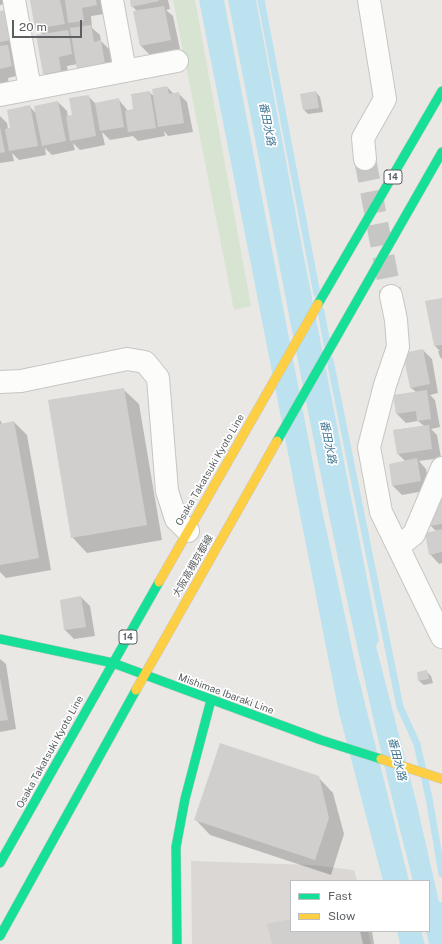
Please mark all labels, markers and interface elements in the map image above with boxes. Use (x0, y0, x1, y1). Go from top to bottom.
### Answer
scale bar (14, 12, 84, 38)
text: 20 m (19, 20, 47, 34)
water label: 番田水路 (256, 101, 278, 147)
road number: 14 (384, 170, 402, 184)
street label: Osaka Takatsuki Kyoto Line (173, 412, 247, 528)
water label: 番田水路 (317, 419, 339, 465)
street label: 大阪高槻京都線 (170, 533, 216, 599)
road number: 14 (119, 630, 137, 644)
street label: Mishimae Ibaraki Line (177, 671, 275, 717)
street label: Osaka Takatsuki Kyoto Line (14, 694, 86, 810)
water label: 番田水路 (385, 736, 409, 782)
legend (290, 880, 430, 932)
text: Fast (328, 889, 352, 903)
text: Slow (328, 909, 355, 923)

